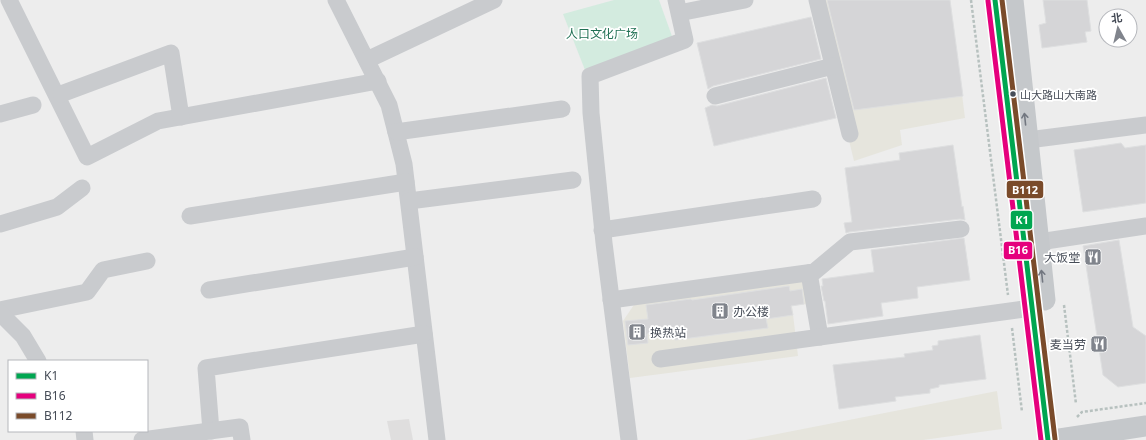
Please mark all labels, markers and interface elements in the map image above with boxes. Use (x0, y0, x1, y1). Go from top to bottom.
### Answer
north arrow (1098, 8, 1138, 48)
text: 北 (1110, 9, 1123, 26)
park label: 人口文化广场 (566, 25, 638, 42)
place label: 山大路山大南路 (1020, 87, 1097, 102)
marker: 山大路山大南路 (1008, 89, 1018, 99)
one-way arrow (1021, 113, 1029, 126)
line badge: B112 (1006, 180, 1044, 199)
text: B112 (1012, 182, 1038, 197)
line badge: K1 (1010, 210, 1033, 230)
text: K1 (1015, 212, 1029, 227)
line badge: B16 (1003, 241, 1033, 260)
text: B16 (1008, 242, 1028, 257)
restaurant icon: 大饭堂 (1083, 247, 1103, 267)
place label: 大饭堂 (1044, 249, 1080, 266)
one-way arrow (1039, 270, 1046, 283)
building icon: 办公楼 (710, 301, 730, 321)
place label: 办公楼 (733, 303, 769, 320)
building icon: 换热站 (627, 322, 647, 342)
place label: 换热站 (650, 324, 686, 341)
restaurant icon: 麦当劳 (1089, 334, 1109, 354)
place label: 麦当劳 (1050, 336, 1086, 353)
legend (8, 360, 148, 432)
text: K1 (44, 367, 58, 384)
text: B16 (44, 387, 66, 404)
text: B112 (44, 407, 73, 424)

